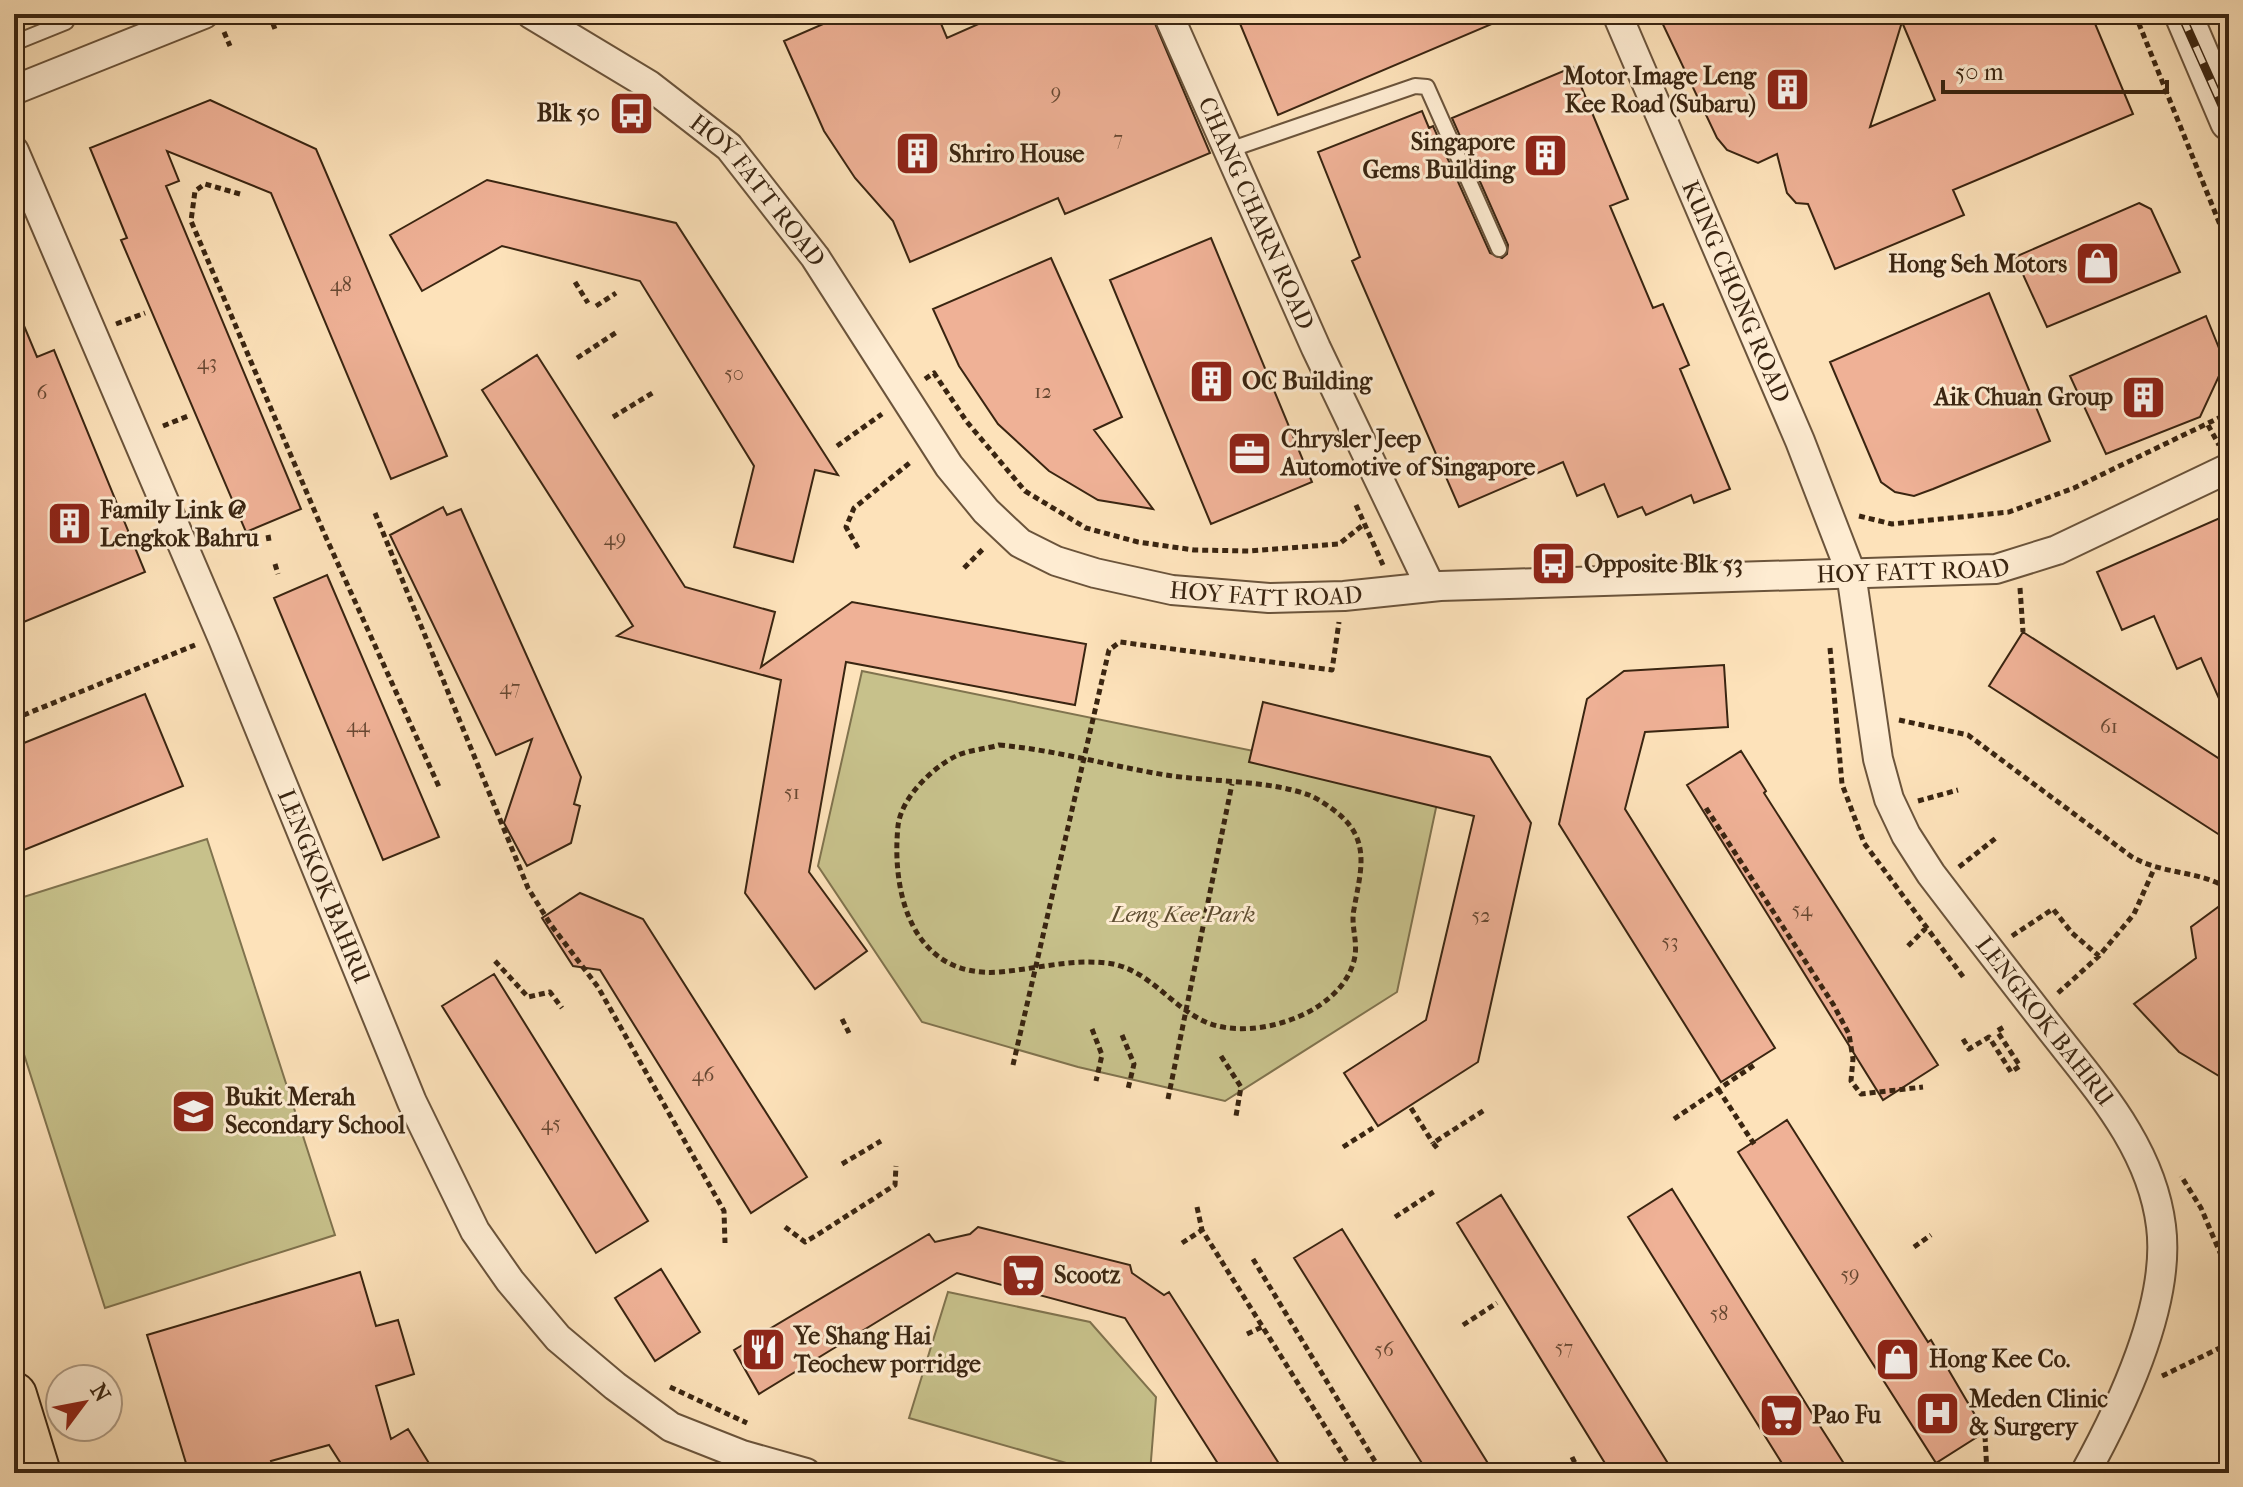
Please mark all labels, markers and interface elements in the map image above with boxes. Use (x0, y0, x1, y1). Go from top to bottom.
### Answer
scale bar (1943, 44, 2167, 94)
text: 50 m (1955, 58, 2004, 86)
place label: Motor Image Leng Kee Road (Subaru) (1563, 62, 1757, 118)
building icon: Motor Image Leng Kee Road (Subaru) (1763, 66, 1811, 114)
house number: 9 (1051, 81, 1061, 104)
bus stop icon: Blk 50 (607, 89, 655, 137)
street label: CHANG CHARN ROAD (1193, 93, 1320, 334)
place label: Blk 50 (537, 99, 600, 127)
street label: HOY FATT ROAD (684, 108, 831, 272)
house number: 7 (1113, 127, 1123, 150)
place label: Singapore Gems Building (1363, 128, 1516, 184)
building icon: Shriro House (894, 130, 942, 178)
building icon: Singapore Gems Building (1522, 132, 1570, 180)
place label: Shriro House (949, 140, 1085, 168)
street label: KUNG CHONG ROAD (1676, 176, 1796, 407)
shop icon: Hong Seh Motors (2074, 240, 2122, 288)
place label: Hong Seh Motors (1888, 250, 2067, 278)
house number: 48 (330, 273, 352, 296)
house number: 43 (197, 351, 217, 374)
building icon: OC Building (1187, 357, 1235, 405)
house number: 50 (724, 362, 744, 385)
place label: OC Building (1242, 367, 1373, 395)
building icon: Aik Chuan Group (2120, 373, 2168, 421)
house number: 12 (1034, 380, 1052, 403)
house number: 6 (37, 381, 48, 404)
place label: Aik Chuan Group (1932, 383, 2113, 411)
place label: Chrysler Jeep Automotive of Singapore (1279, 425, 1536, 481)
office icon: Chrysler Jeep Automotive of Singapore (1226, 429, 1274, 477)
place label: Family Link @ Lengkok Bahru (99, 496, 259, 552)
building icon: Family Link @ Lengkok Bahru (45, 500, 93, 548)
house number: 49 (604, 527, 626, 550)
bus stop icon: Opposite Blk 53 (1529, 540, 1577, 588)
place label: Opposite Blk 53 (1584, 550, 1743, 578)
street label: HOY FATT ROAD (1816, 552, 2013, 588)
street label: HOY FATT ROAD (1169, 576, 1364, 612)
house number: 47 (500, 676, 521, 699)
house number: 44 (346, 714, 371, 737)
house number: 61 (2100, 715, 2118, 738)
house number: 51 (784, 781, 800, 804)
street label: LENGKOK BAHRU (272, 785, 376, 988)
house number: 54 (1792, 898, 1813, 921)
park label: Leng Kee Park (1108, 900, 1256, 928)
house number: 52 (1472, 904, 1490, 927)
house number: 53 (1662, 930, 1678, 953)
street label: LENGKOK BAHRU (1970, 931, 2120, 1112)
house number: 46 (692, 1063, 714, 1086)
place label: Bukit Merah Secondary School (225, 1083, 405, 1139)
school or university icon: Bukit Merah Secondary School (170, 1087, 218, 1135)
house number: 45 (541, 1112, 561, 1135)
supermarket icon: Scootz (999, 1251, 1047, 1299)
place label: Scootz (1054, 1261, 1121, 1289)
house number: 59 (1840, 1263, 1860, 1286)
house number: 58 (1710, 1302, 1728, 1325)
place label: Ye Shang Hai Teochew porridge (792, 1322, 981, 1378)
restaurant icon: Ye Shang Hai Teochew porridge (739, 1326, 787, 1374)
shop icon: Hong Kee Co. (1874, 1335, 1922, 1383)
house number: 57 (1555, 1336, 1573, 1359)
house number: 56 (1374, 1338, 1394, 1361)
place label: Hong Kee Co. (1929, 1345, 2071, 1373)
north arrow (44, 1363, 124, 1443)
text: N (85, 1379, 116, 1407)
place label: Meden Clinic & Surgery (1969, 1385, 2108, 1441)
hospital icon: Meden Clinic & Surgery (1914, 1389, 1962, 1437)
supermarket icon: Pao Fu (1757, 1391, 1805, 1439)
place label: Pao Fu (1812, 1401, 1882, 1429)

